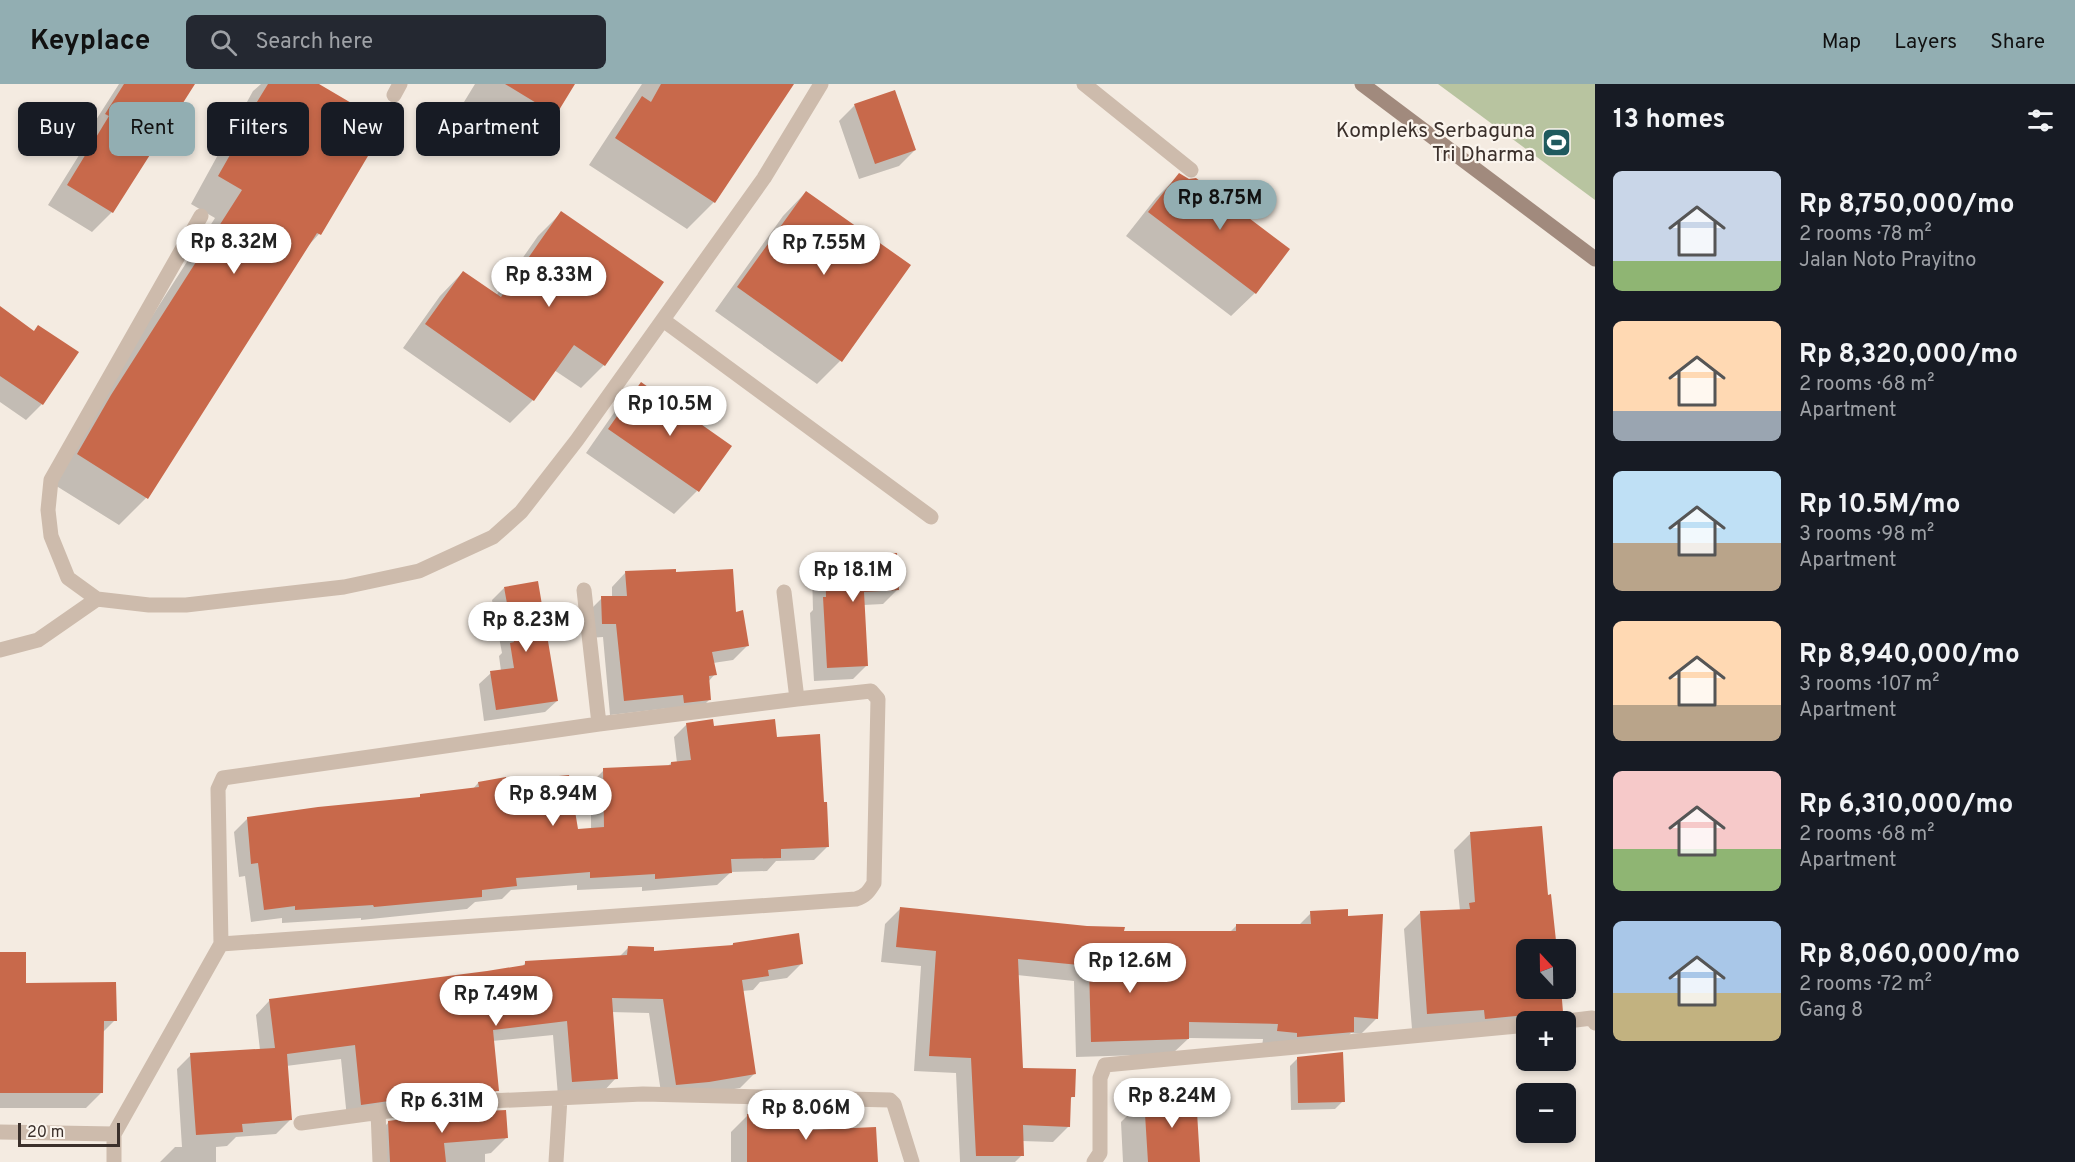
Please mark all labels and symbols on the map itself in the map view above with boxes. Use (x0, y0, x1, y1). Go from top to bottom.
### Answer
place label: Kompleks Serbaguna Tri Dharma (1336, 118, 1535, 169)
sports icon: Kompleks Serbaguna Tri Dharma (1540, 126, 1572, 158)
pin: Rp 8.75M (1158, 180, 1282, 231)
pin: Rp 8.32M (172, 224, 296, 275)
pin: Rp 7.55M (762, 225, 886, 276)
pin: Rp 8.33M (487, 257, 611, 308)
pin: Rp 10.5M (608, 386, 732, 437)
pin: Rp 18.1M (791, 552, 915, 603)
pin: Rp 8.23M (464, 602, 588, 653)
pin: Rp 8.94M (491, 776, 615, 827)
north arrow (1516, 939, 1576, 999)
pin: Rp 12.6M (1068, 943, 1192, 994)
pin: Rp 7.49M (434, 976, 558, 1027)
pin: Rp 8.24M (1110, 1078, 1234, 1129)
pin: Rp 6.31M (380, 1083, 504, 1134)
pin: Rp 8.06M (744, 1090, 868, 1141)
scale bar (18, 1120, 120, 1148)

